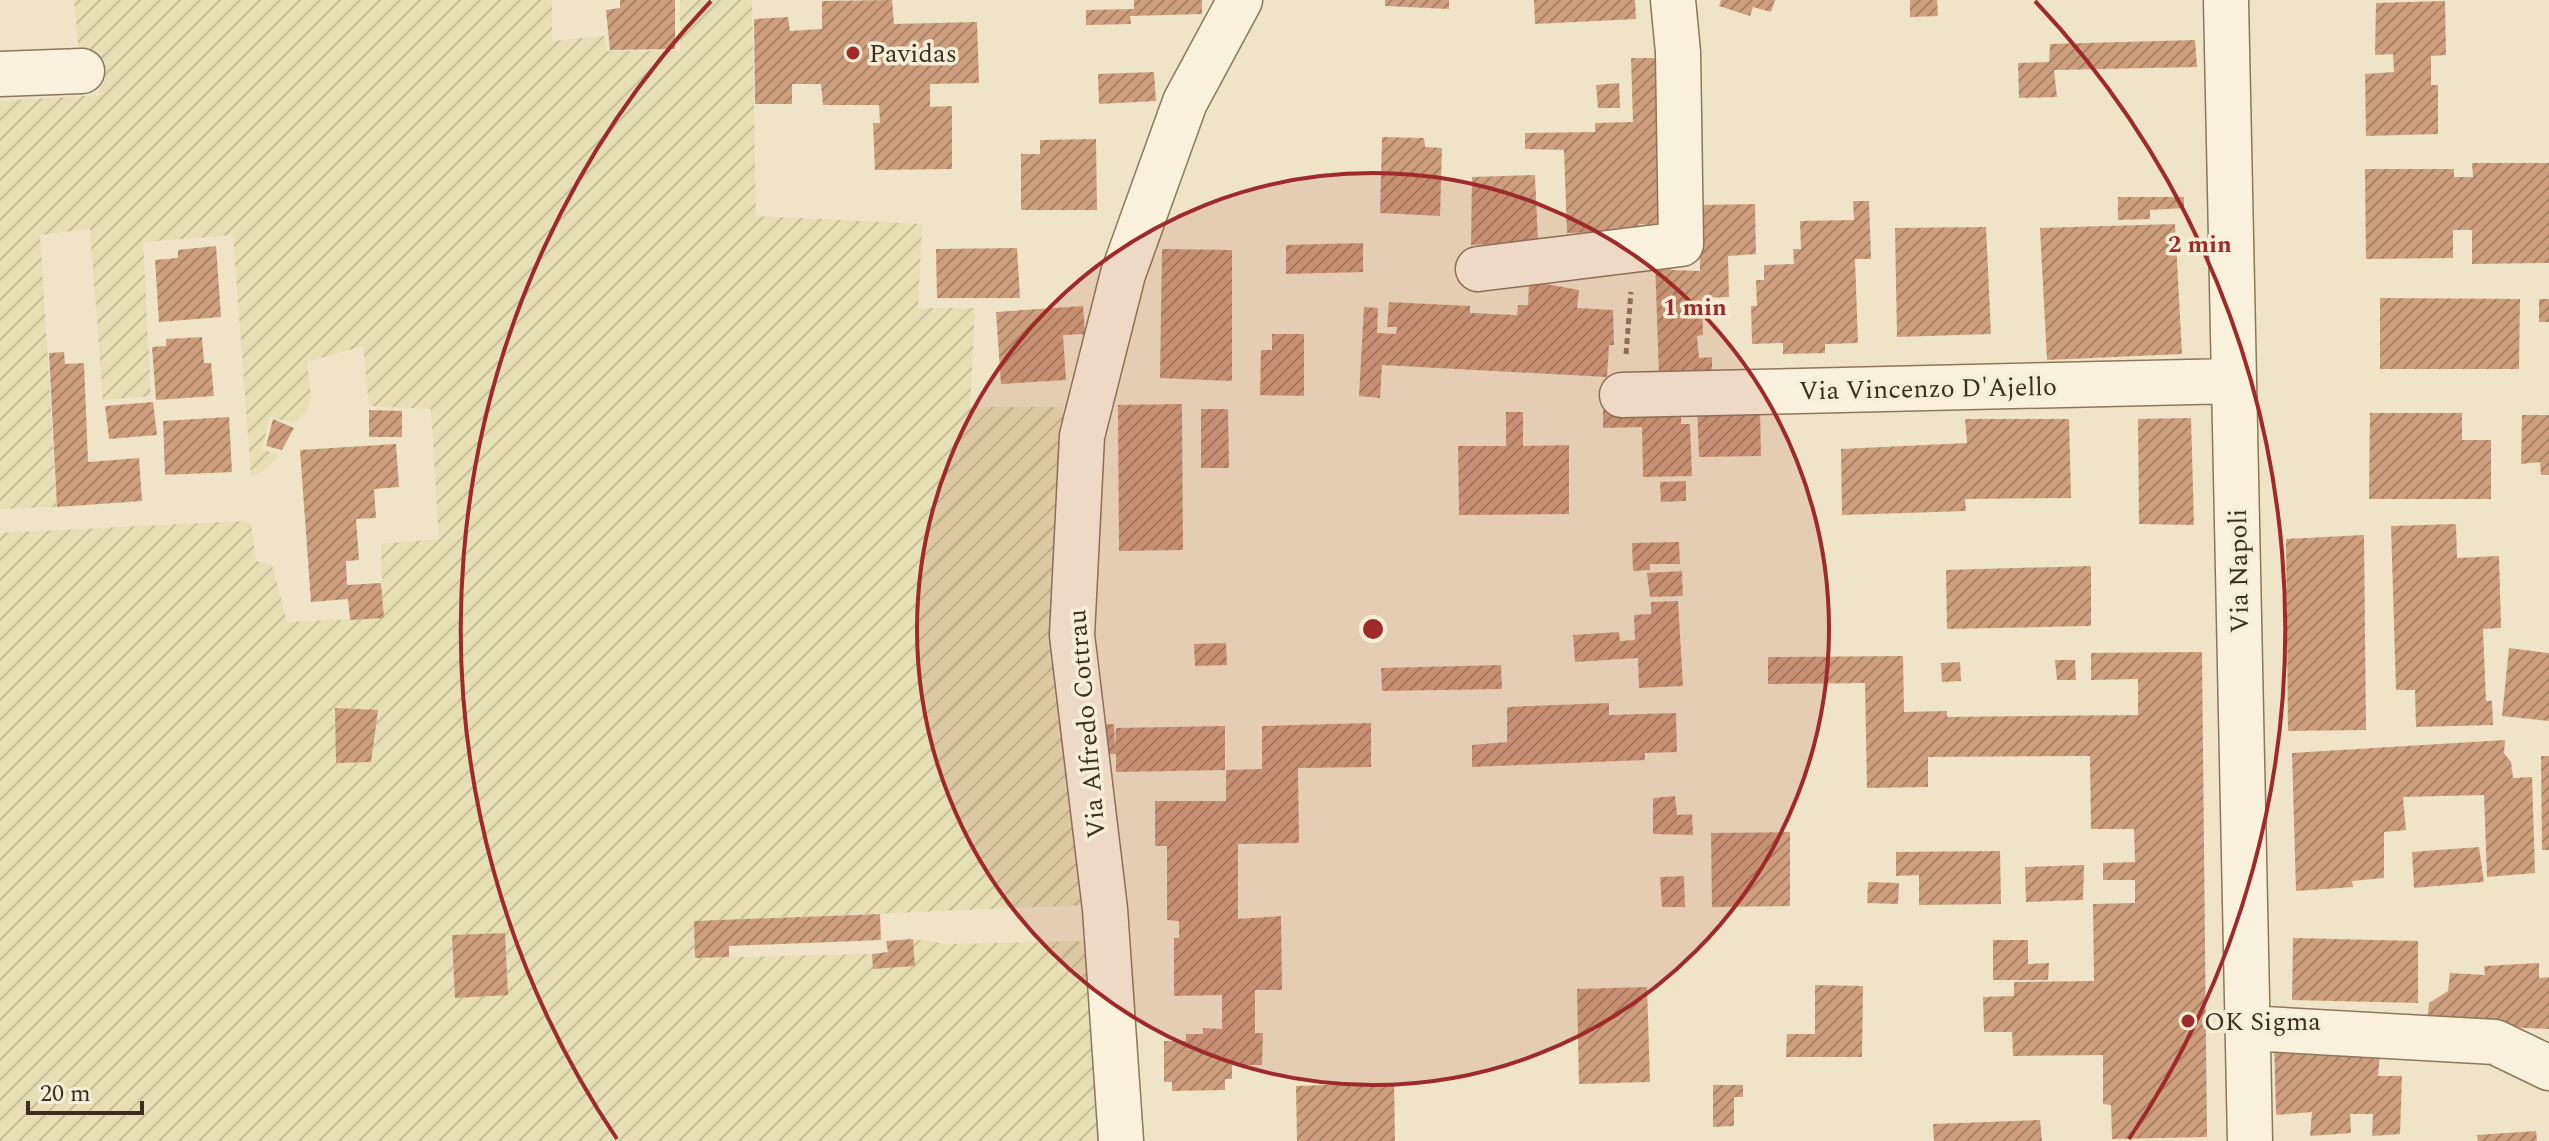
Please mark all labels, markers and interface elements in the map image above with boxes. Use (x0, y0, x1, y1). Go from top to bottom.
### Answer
place label: Pavidas (869, 34, 957, 74)
marker: Pavidas (844, 44, 862, 62)
text: 2 min (2168, 227, 2232, 263)
text: 1 min (1663, 290, 1727, 326)
street label: Via Vincenzo D'Ajello (1799, 367, 2057, 411)
street label: Via Napoli (2218, 508, 2260, 634)
street label: Via Alfredo Cottrau (1057, 608, 1117, 840)
centre of rings (1359, 615, 1387, 643)
place label: OK Sigma (2204, 1002, 2321, 1042)
marker: OK Sigma (2179, 1012, 2197, 1030)
scale bar (28, 1065, 142, 1115)
text: 20 m (40, 1076, 91, 1112)

